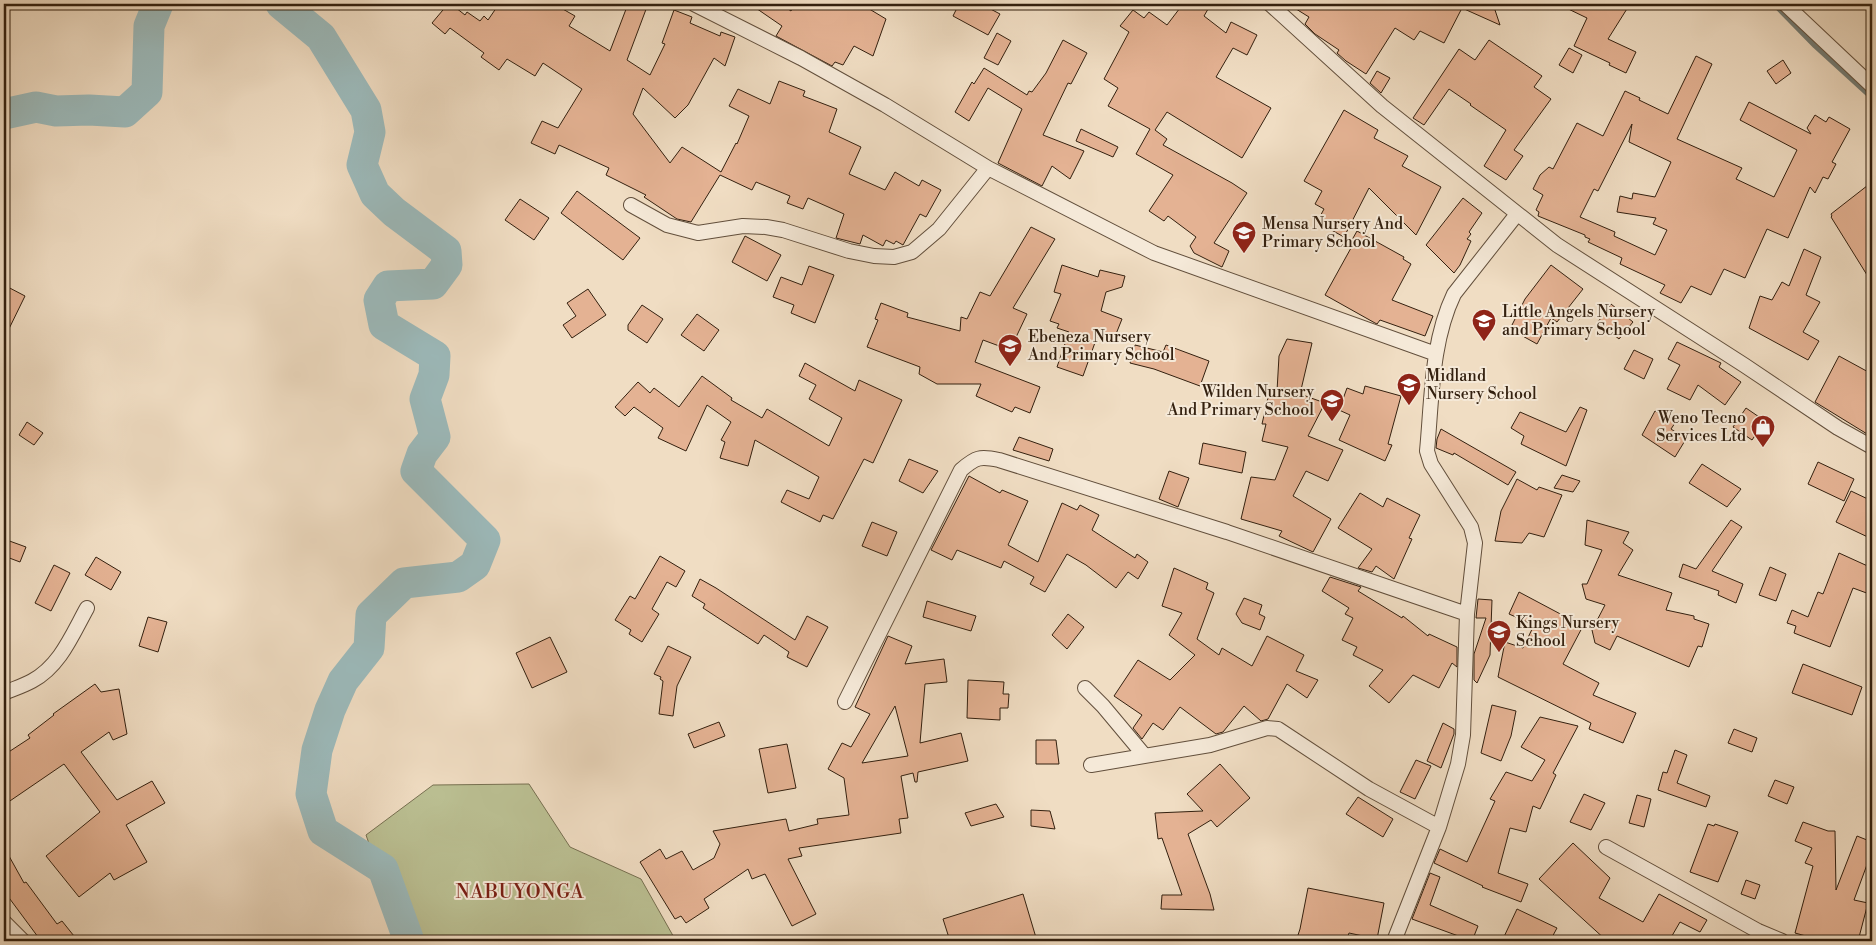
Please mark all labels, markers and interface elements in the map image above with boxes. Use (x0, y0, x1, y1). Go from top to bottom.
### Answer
place label: Mensa Nursery And Primary School (1262, 214, 1403, 252)
school or university icon: Mensa Nursery And Primary School (1231, 220, 1257, 254)
place label: Little Angels Nursery and Primary School (1502, 302, 1655, 340)
school or university icon: Little Angels Nursery and Primary School (1471, 308, 1497, 342)
place label: Ebeneza Nursery And Primary School (1027, 327, 1175, 365)
school or university icon: Ebeneza Nursery And Primary School (997, 333, 1023, 367)
place label: Midland Nursery School (1426, 366, 1537, 404)
school or university icon: Midland Nursery School (1396, 372, 1422, 406)
place label: Wilden Nursery And Primary School (1167, 382, 1314, 420)
school or university icon: Wilden Nursery And Primary School (1319, 388, 1345, 422)
place label: Weno Tecno Services Ltd (1656, 408, 1746, 446)
shop icon: Weno Tecno Services Ltd (1750, 414, 1776, 448)
place label: Kings Nursery School (1516, 613, 1619, 651)
school or university icon: Kings Nursery School (1486, 619, 1512, 653)
district label: NABUYONGA (456, 880, 584, 904)

